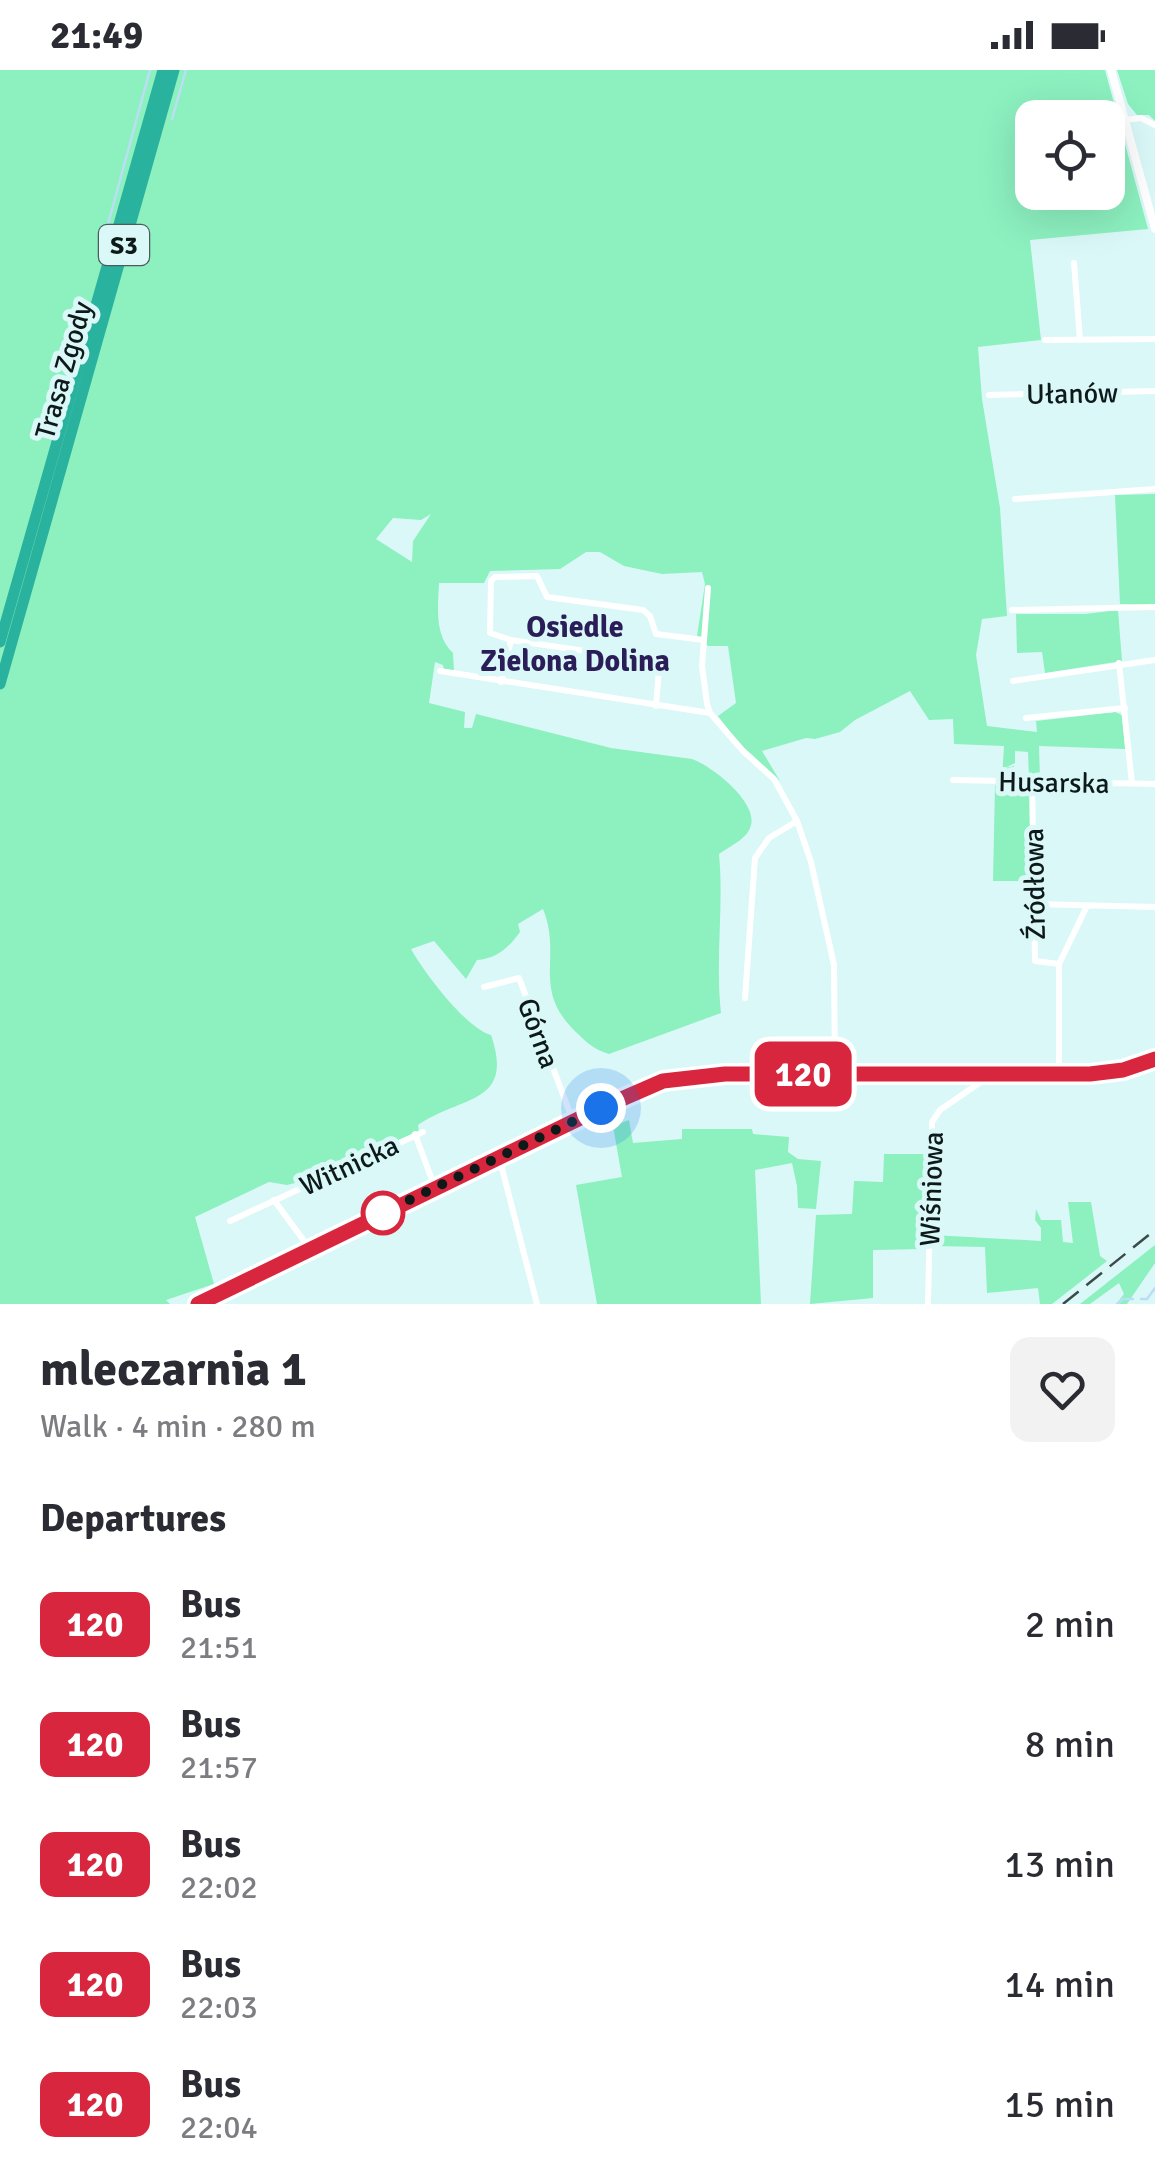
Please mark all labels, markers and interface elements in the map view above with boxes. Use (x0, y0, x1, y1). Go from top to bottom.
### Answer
text: 21:49 (50, 12, 143, 59)
map controls (1015, 100, 1125, 210)
button: locate (1015, 100, 1125, 210)
road number: S3 (99, 225, 149, 265)
street label: Trasa Zgody (28, 298, 100, 443)
street label: Ułanów (1026, 376, 1118, 412)
district label: Osiedle Zielona Dolina (480, 609, 670, 680)
street label: Husarska (998, 765, 1110, 801)
street label: Źródłowa (1017, 828, 1053, 940)
street label: Górna (510, 994, 566, 1073)
line badge: 120 (746, 1042, 860, 1106)
text: 120 (775, 1053, 831, 1096)
your location (576, 1083, 626, 1133)
street label: Witnicka (294, 1128, 404, 1204)
street label: Wiśniowa (913, 1131, 951, 1247)
unlabelled marker (362, 1192, 404, 1234)
button: heart (1010, 1337, 1115, 1442)
text: mleczarnia 1 (40, 1340, 307, 1399)
text: Walk · 4 min · 280 m (40, 1407, 316, 1446)
text: Departures (40, 1495, 226, 1542)
text: Bus (180, 1581, 241, 1628)
text: 2 min (1025, 1601, 1115, 1648)
text: 120 (67, 1603, 123, 1646)
text: 21:51 (180, 1628, 258, 1667)
text: Bus (180, 1701, 241, 1748)
text: 8 min (1025, 1721, 1115, 1768)
text: 120 (67, 1723, 123, 1766)
text: 21:57 (180, 1748, 258, 1787)
text: Bus (180, 1821, 241, 1868)
text: 13 min (1004, 1841, 1115, 1888)
text: 120 (67, 1843, 123, 1886)
text: 22:02 (180, 1868, 258, 1907)
text: Bus (180, 1941, 241, 1988)
text: 14 min (1004, 1961, 1115, 2008)
text: 120 (67, 1963, 123, 2006)
text: 22:03 (180, 1988, 258, 2027)
text: Bus (180, 2061, 241, 2108)
text: 15 min (1004, 2081, 1115, 2128)
text: 120 (67, 2083, 123, 2126)
text: 22:04 (180, 2108, 258, 2147)

